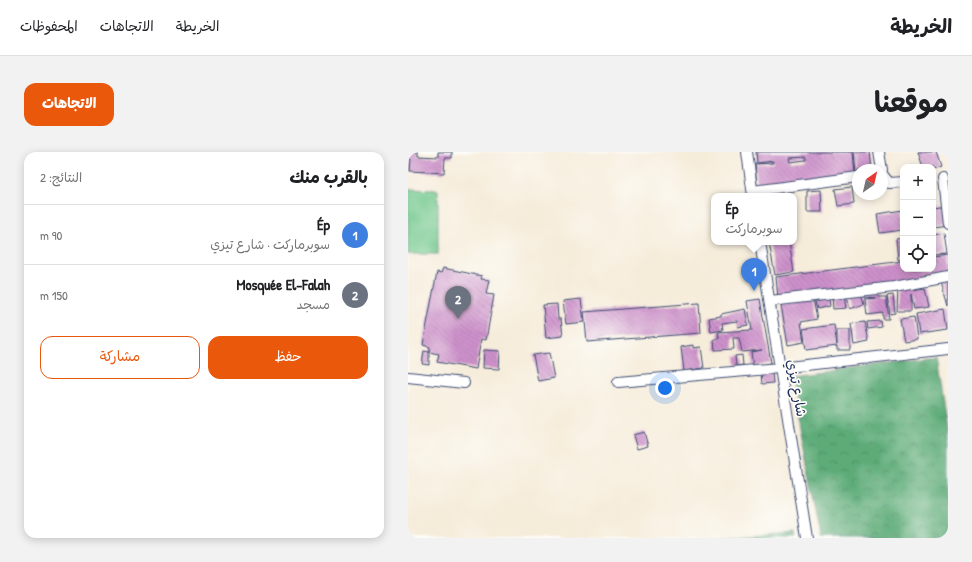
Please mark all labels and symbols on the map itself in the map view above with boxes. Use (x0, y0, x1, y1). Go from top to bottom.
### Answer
north arrow (852, 164, 888, 200)
pin: 1 (741, 258, 767, 291)
pin: 2 (445, 286, 471, 319)
street label: شارع تيزي (781, 358, 812, 419)
your location (655, 378, 675, 398)

